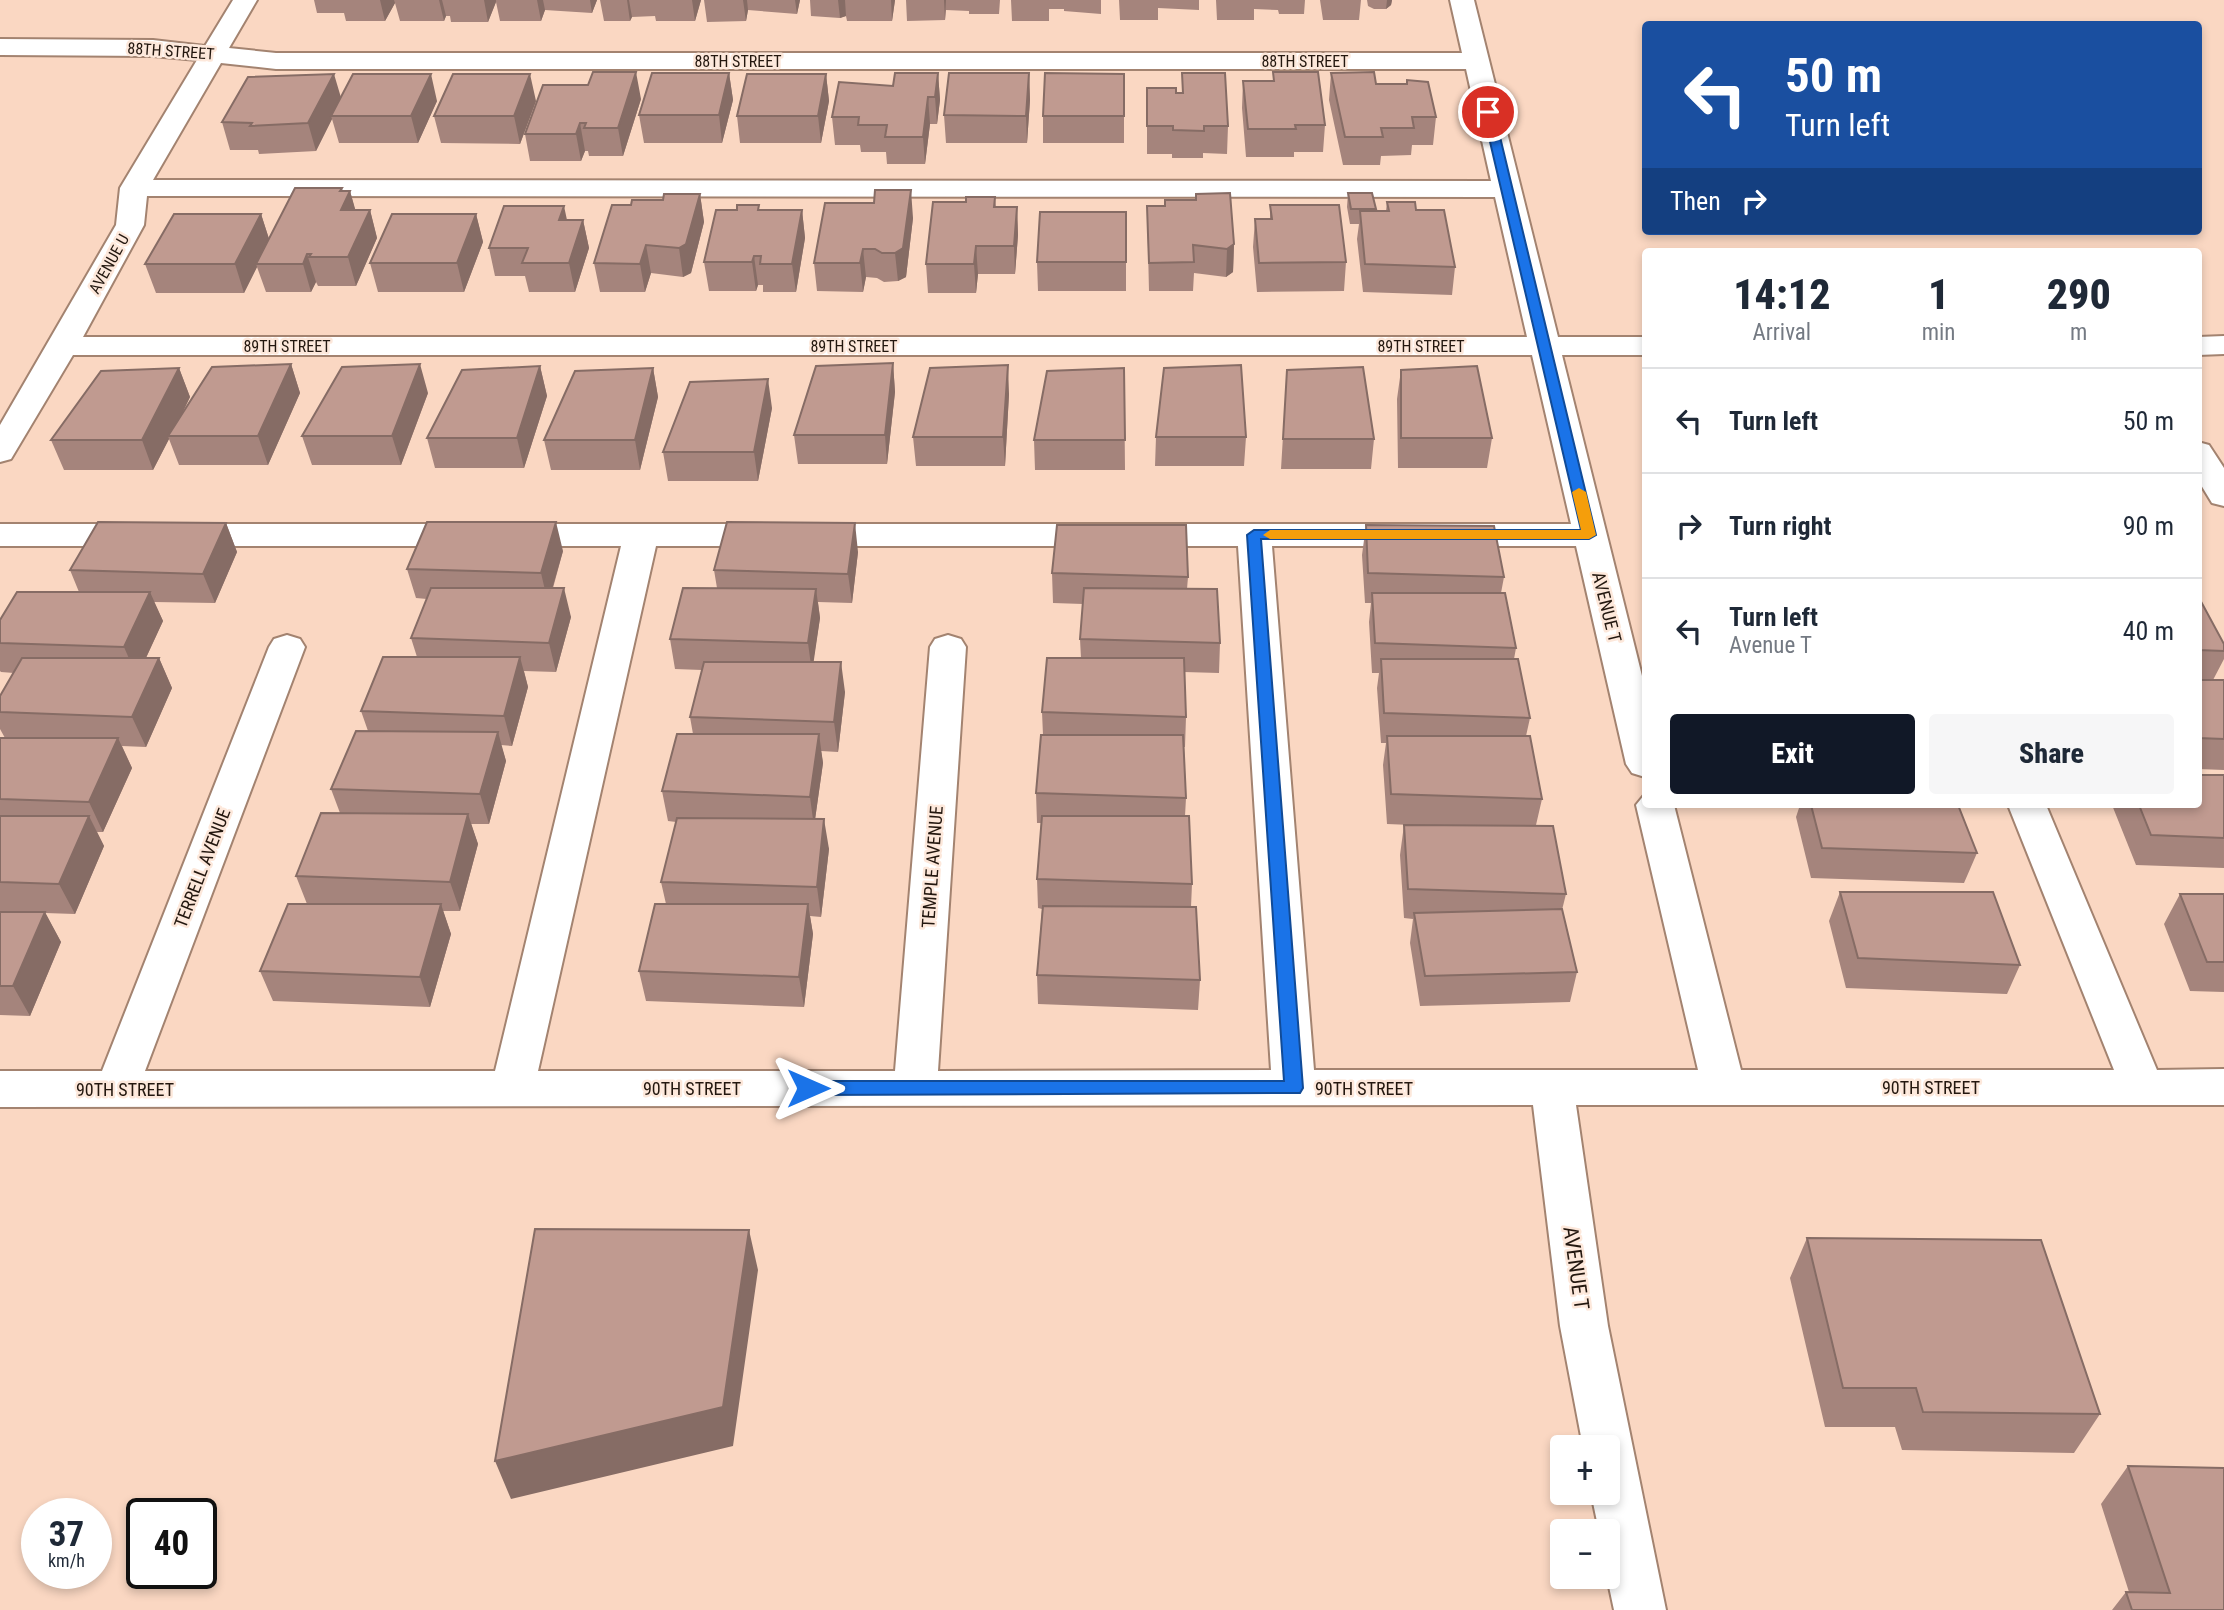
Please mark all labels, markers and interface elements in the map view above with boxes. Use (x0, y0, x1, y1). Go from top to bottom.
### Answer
street label: 88TH STREET (127, 38, 215, 64)
text: 50 m (1785, 47, 1882, 104)
icon: left (1670, 49, 1761, 140)
street label: 88TH STREET (694, 52, 782, 71)
street label: 88TH STREET (1261, 52, 1349, 71)
pin (1458, 82, 1518, 142)
icon: arrive (1469, 93, 1507, 131)
text: Turn left (1785, 106, 1890, 144)
icon: right (1735, 182, 1773, 220)
text: Then (1670, 186, 1721, 216)
street label: AVENUE U (85, 231, 133, 297)
text: 14:12 (1733, 270, 1830, 319)
text: 1 (1928, 270, 1949, 319)
text: 290 (2047, 270, 2111, 319)
text: Arrival (1753, 319, 1811, 346)
text: min (1922, 319, 1955, 346)
text: m (2070, 319, 2087, 346)
street label: 89TH STREET (243, 337, 331, 356)
street label: 89TH STREET (810, 337, 898, 356)
street label: 89TH STREET (1377, 337, 1465, 356)
icon: left (1670, 402, 1708, 440)
text: Turn left (1729, 406, 1818, 436)
text: 50 m (2123, 406, 2174, 436)
icon: right (1670, 507, 1708, 545)
text: Turn right (1729, 511, 1831, 541)
text: 90 m (2123, 511, 2174, 541)
street label: AVENUE T (1588, 570, 1626, 644)
text: Turn left (1729, 602, 1818, 632)
icon: left (1670, 612, 1708, 650)
text: 40 m (2123, 616, 2174, 646)
text: Avenue T (1729, 632, 1812, 659)
button: Exit (1670, 714, 1915, 794)
button: Share (1929, 714, 2174, 794)
street label: TERRELL AVENUE (170, 805, 234, 931)
street label: TEMPLE AVENUE (917, 805, 947, 929)
position arrow (771, 1051, 845, 1125)
street label: 90TH STREET (1882, 1077, 1980, 1098)
street label: 90TH STREET (643, 1078, 741, 1099)
street label: 90TH STREET (1315, 1078, 1413, 1099)
street label: 90TH STREET (76, 1079, 174, 1100)
street label: AVENUE T (1558, 1225, 1594, 1311)
map controls (1550, 1435, 1620, 1589)
button: + (1550, 1435, 1620, 1505)
speed limit sign: 40 (126, 1498, 217, 1589)
text: 37 (49, 1514, 84, 1555)
button: − (1550, 1519, 1620, 1589)
text: km/h (48, 1550, 85, 1571)

